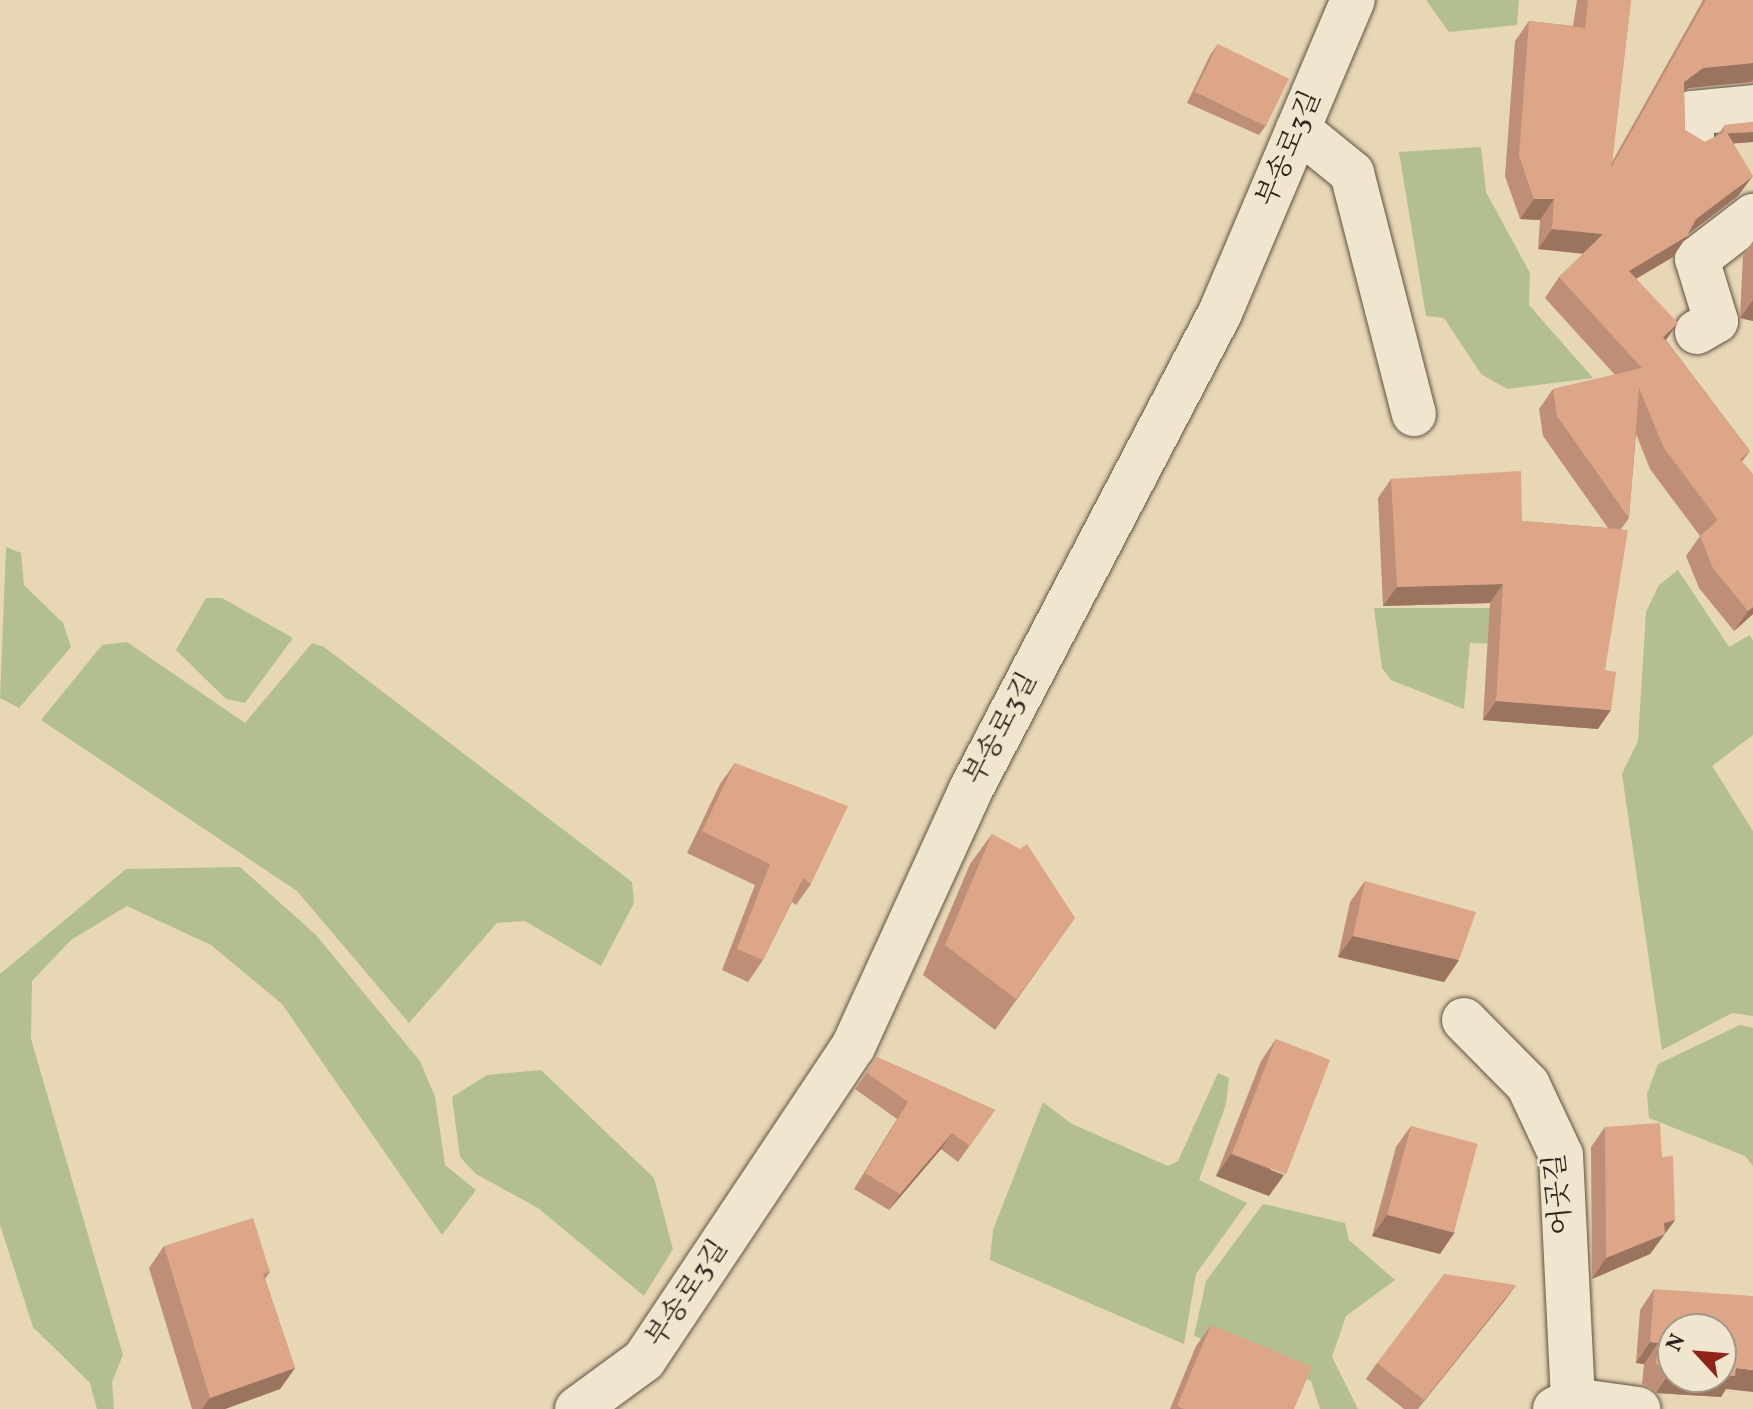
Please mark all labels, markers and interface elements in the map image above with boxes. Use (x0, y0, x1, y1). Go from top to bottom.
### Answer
street label: 부송로3길 (1251, 86, 1329, 212)
street label: 부송로3길 (958, 667, 1046, 791)
street label: 어곳길 (1539, 1152, 1581, 1236)
street label: 부송로3길 (640, 1234, 736, 1354)
north arrow (1657, 1313, 1737, 1393)
text: N (1659, 1329, 1694, 1357)

